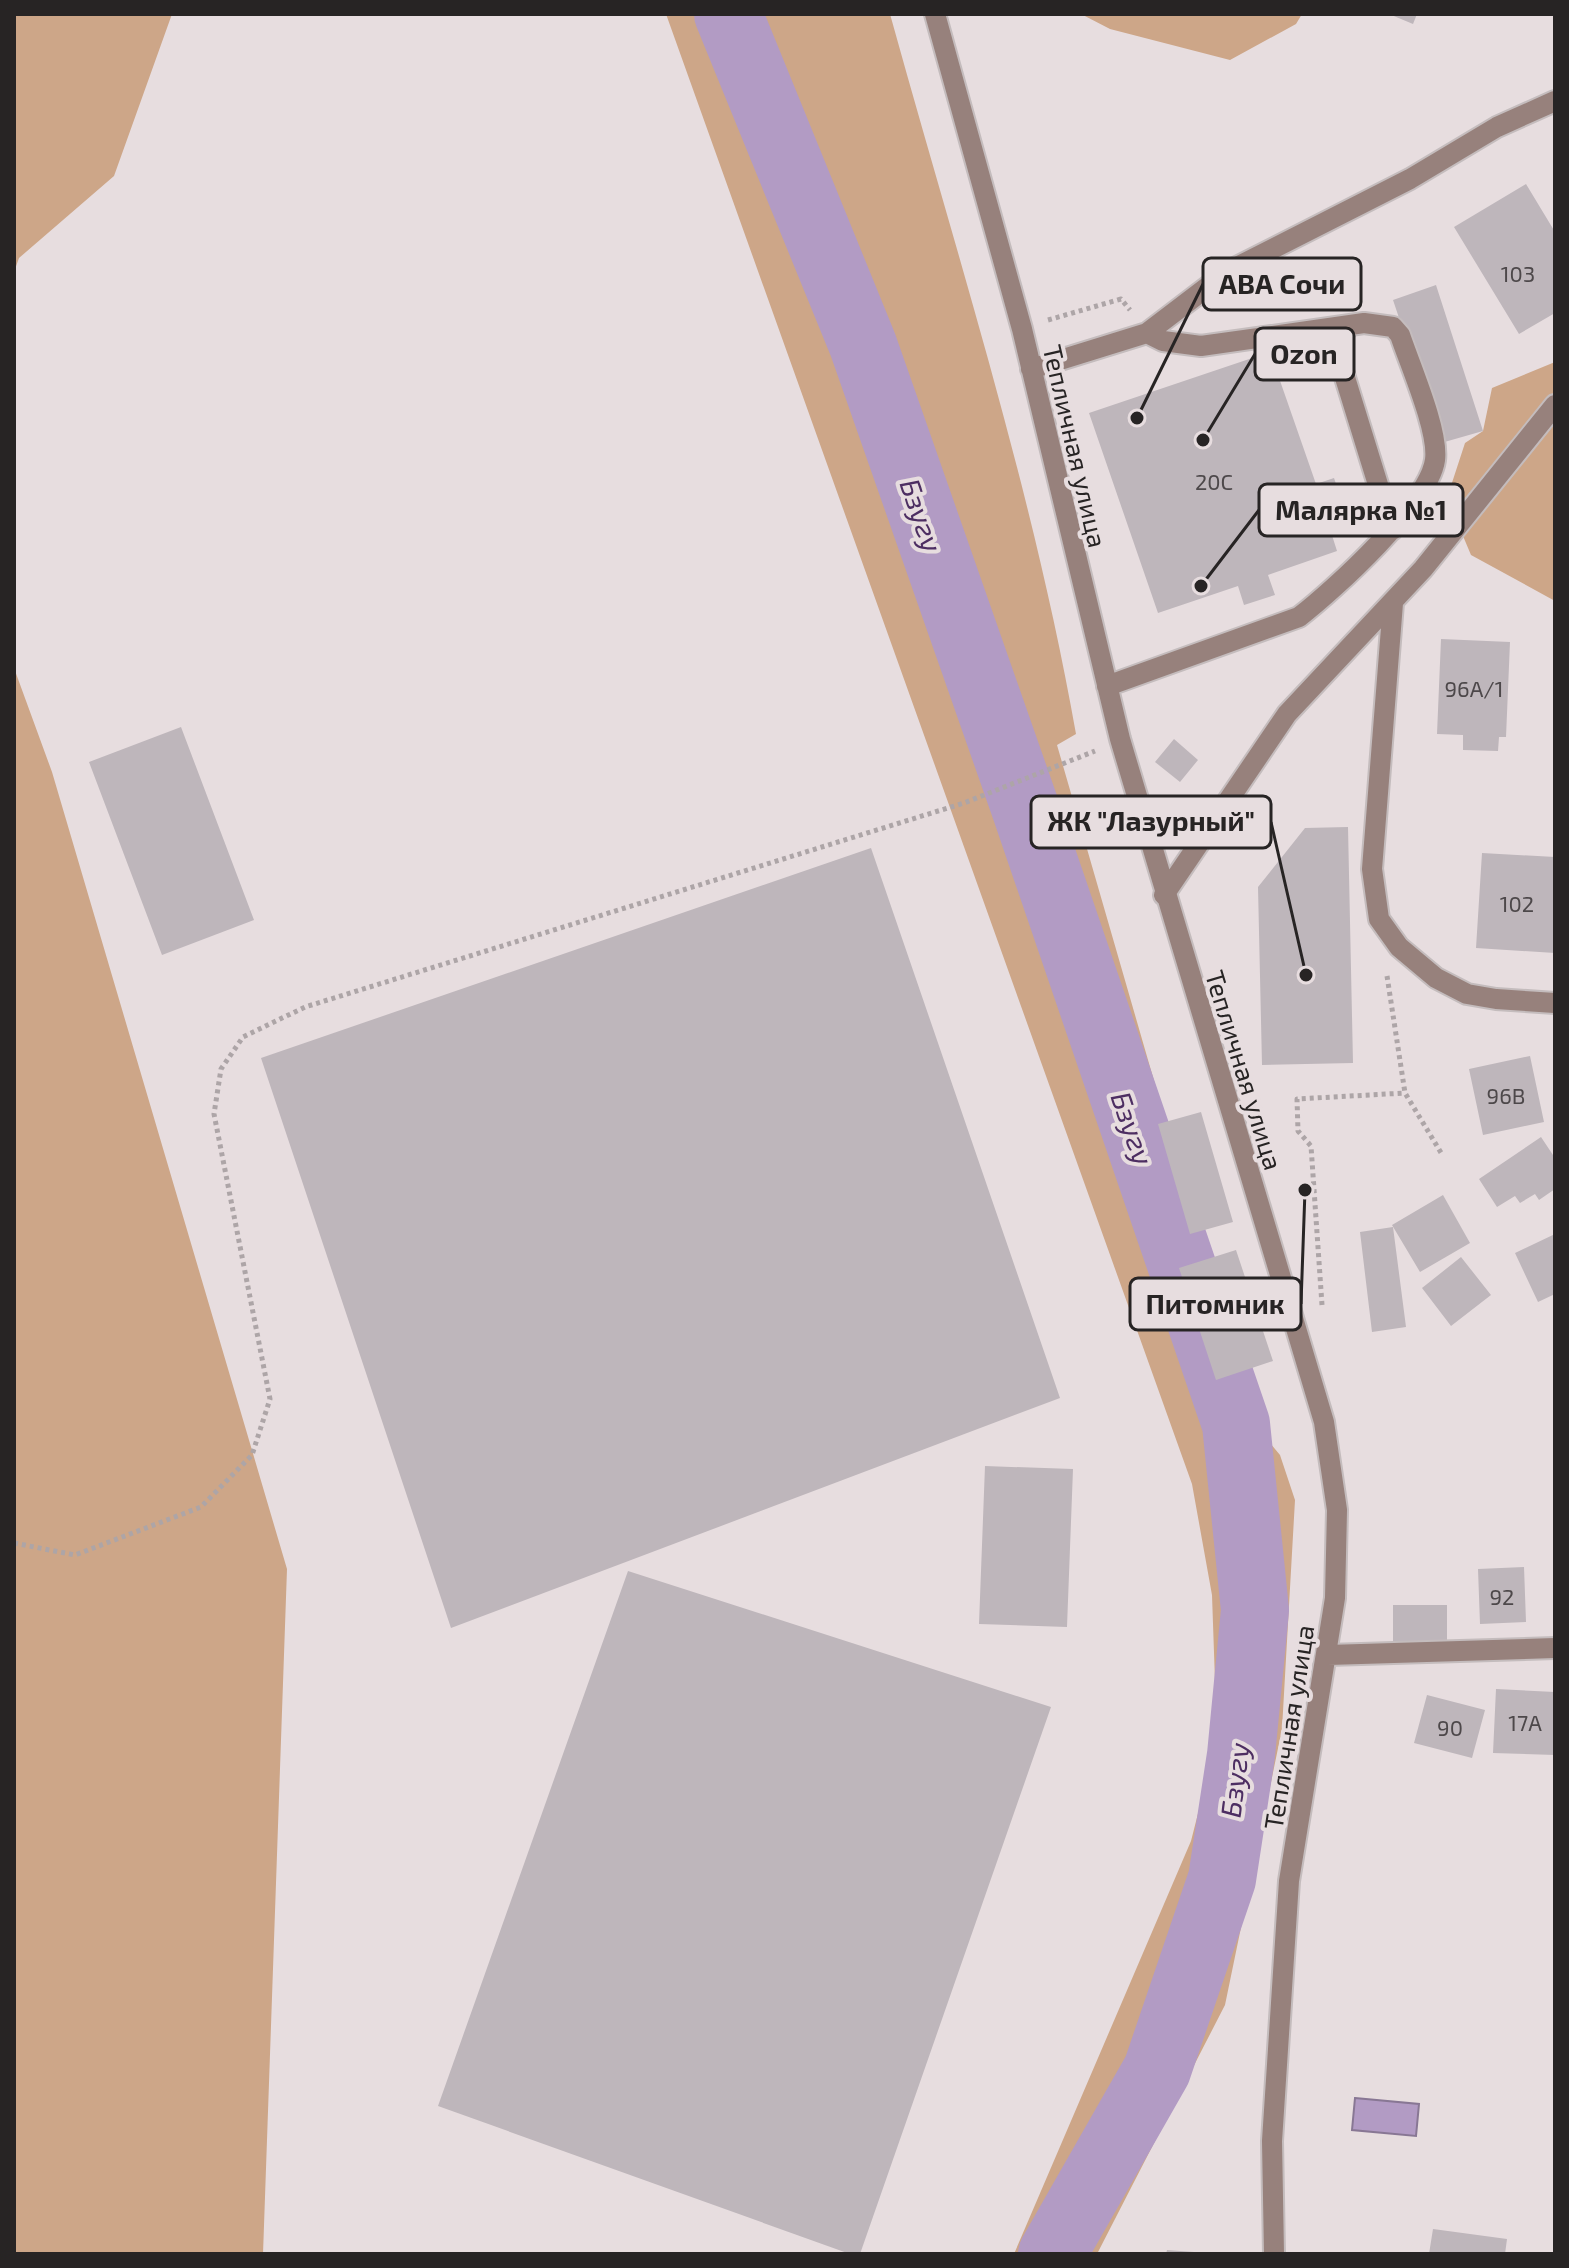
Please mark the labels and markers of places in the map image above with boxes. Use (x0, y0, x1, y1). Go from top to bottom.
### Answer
callout: АВА Сочи (1203, 258, 1361, 310)
callout: Ozon (1255, 328, 1354, 380)
callout: Малярка №1 (1259, 484, 1463, 536)
callout: ЖК "Лазурный" (1031, 796, 1271, 848)
callout: Питомник (1130, 1278, 1301, 1330)

